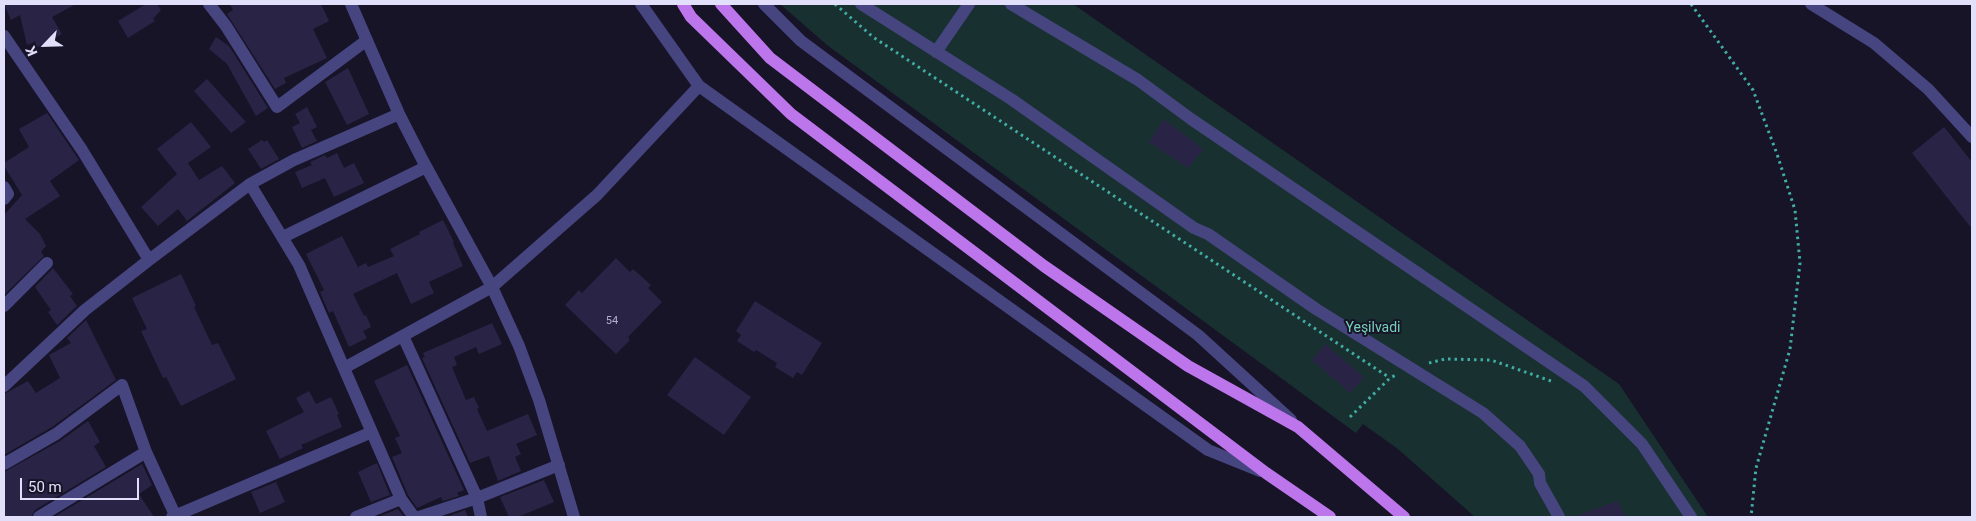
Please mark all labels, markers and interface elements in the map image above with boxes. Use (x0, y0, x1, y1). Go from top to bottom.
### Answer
north arrow (20, 20, 70, 70)
text: K (22, 44, 40, 58)
house number: 54 (606, 314, 618, 328)
park label: Yeşilvadi (1345, 320, 1401, 336)
scale bar (22, 468, 141, 500)
text: 50 m (28, 478, 62, 496)

